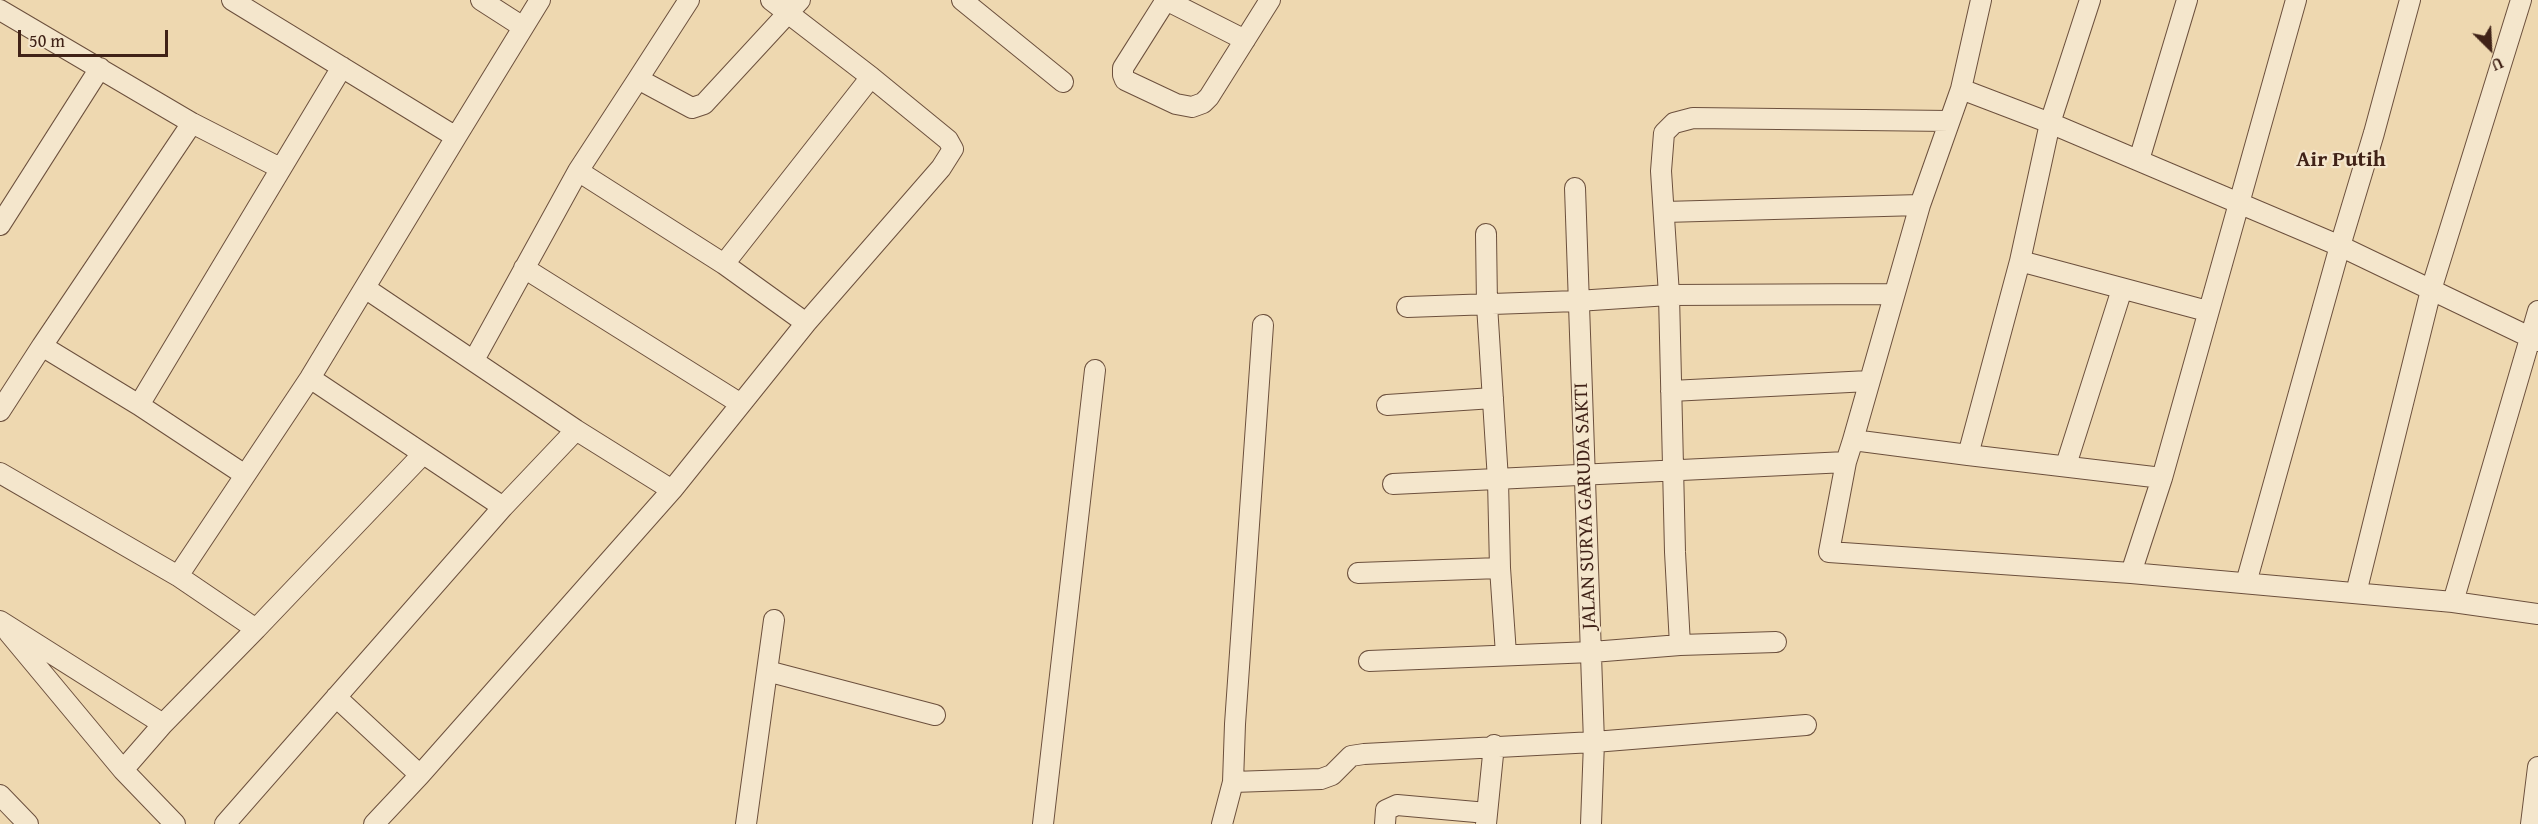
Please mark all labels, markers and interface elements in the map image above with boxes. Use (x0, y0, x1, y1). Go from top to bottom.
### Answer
scale bar (21, 18, 171, 56)
north arrow (2460, 18, 2520, 78)
text: 50 m (29, 27, 65, 54)
text: U (2488, 51, 2507, 78)
district label: Air Putih (2296, 147, 2386, 173)
street label: JALAN SURYA GARUDA SAKTI (1570, 382, 1602, 630)

